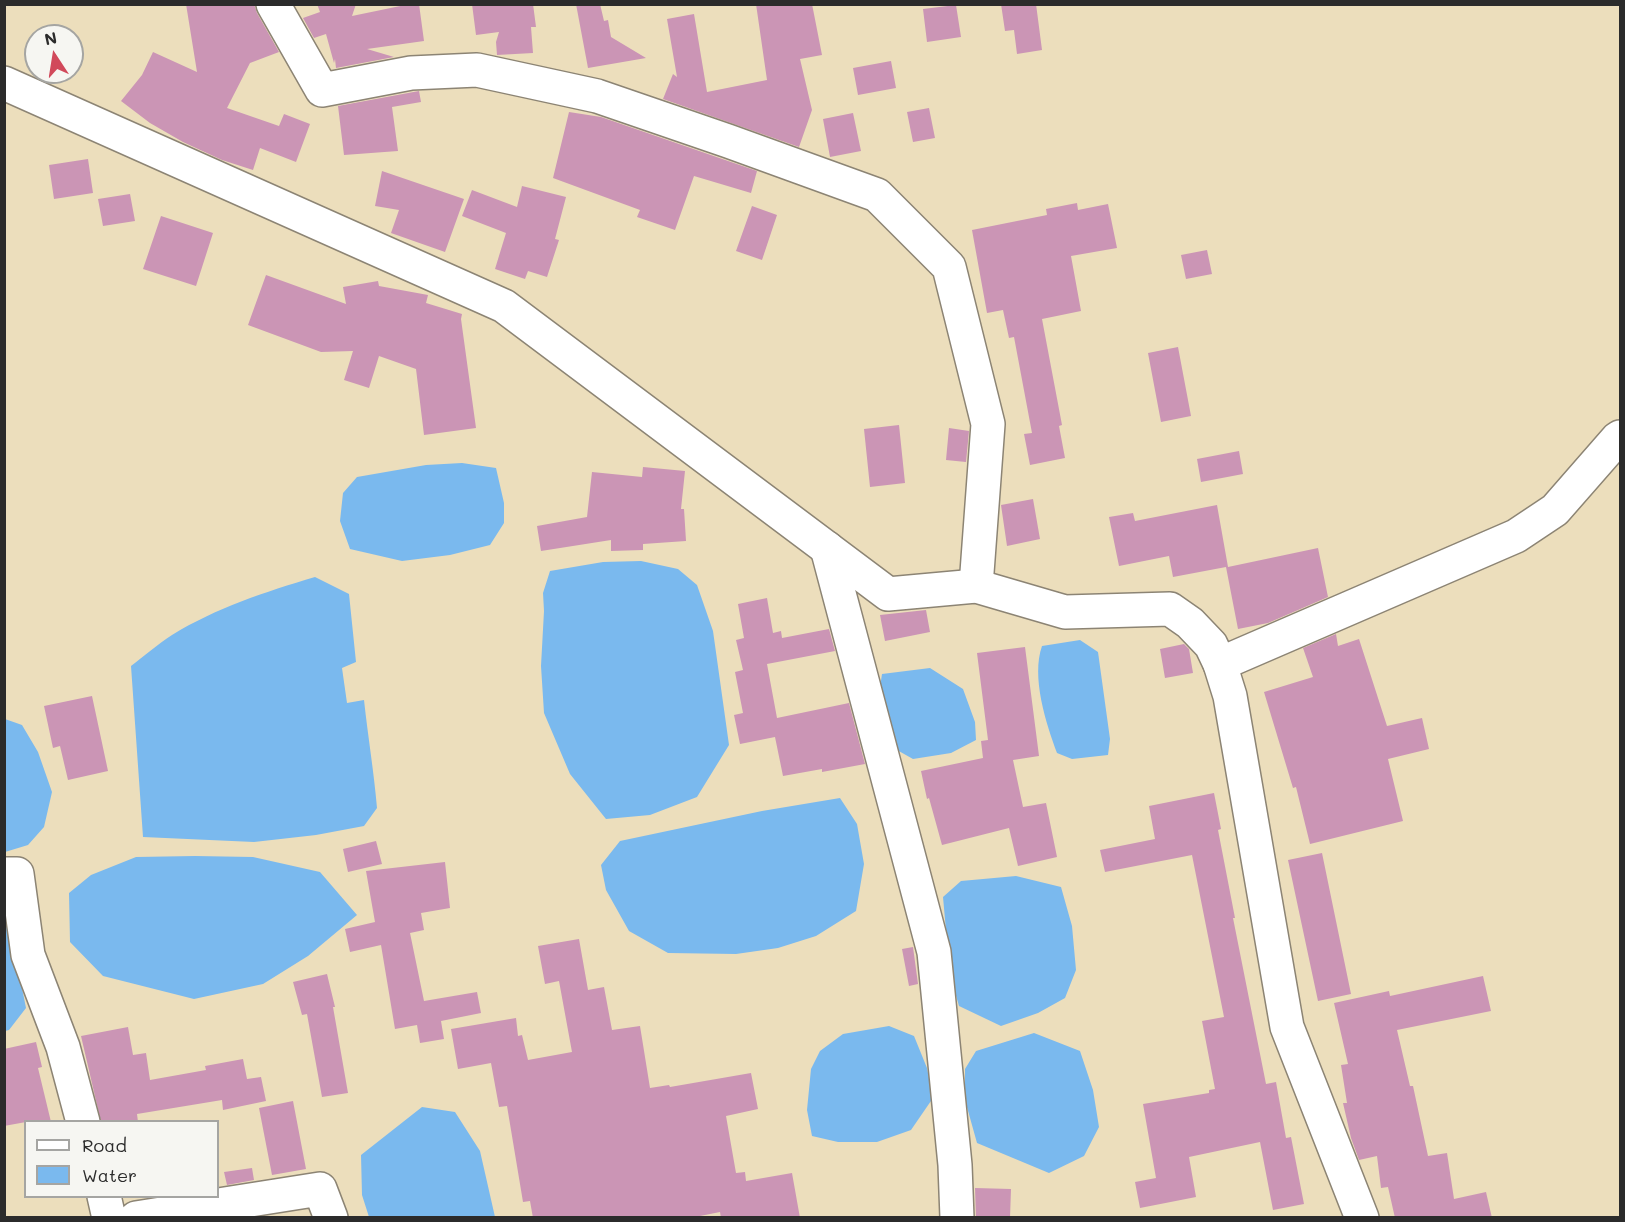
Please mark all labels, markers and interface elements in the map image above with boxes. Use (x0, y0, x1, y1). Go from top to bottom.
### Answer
north arrow (24, 24, 84, 84)
text: N (42, 26, 59, 49)
legend (24, 1120, 219, 1198)
text: Road (82, 1133, 127, 1157)
text: Water (82, 1163, 137, 1187)

